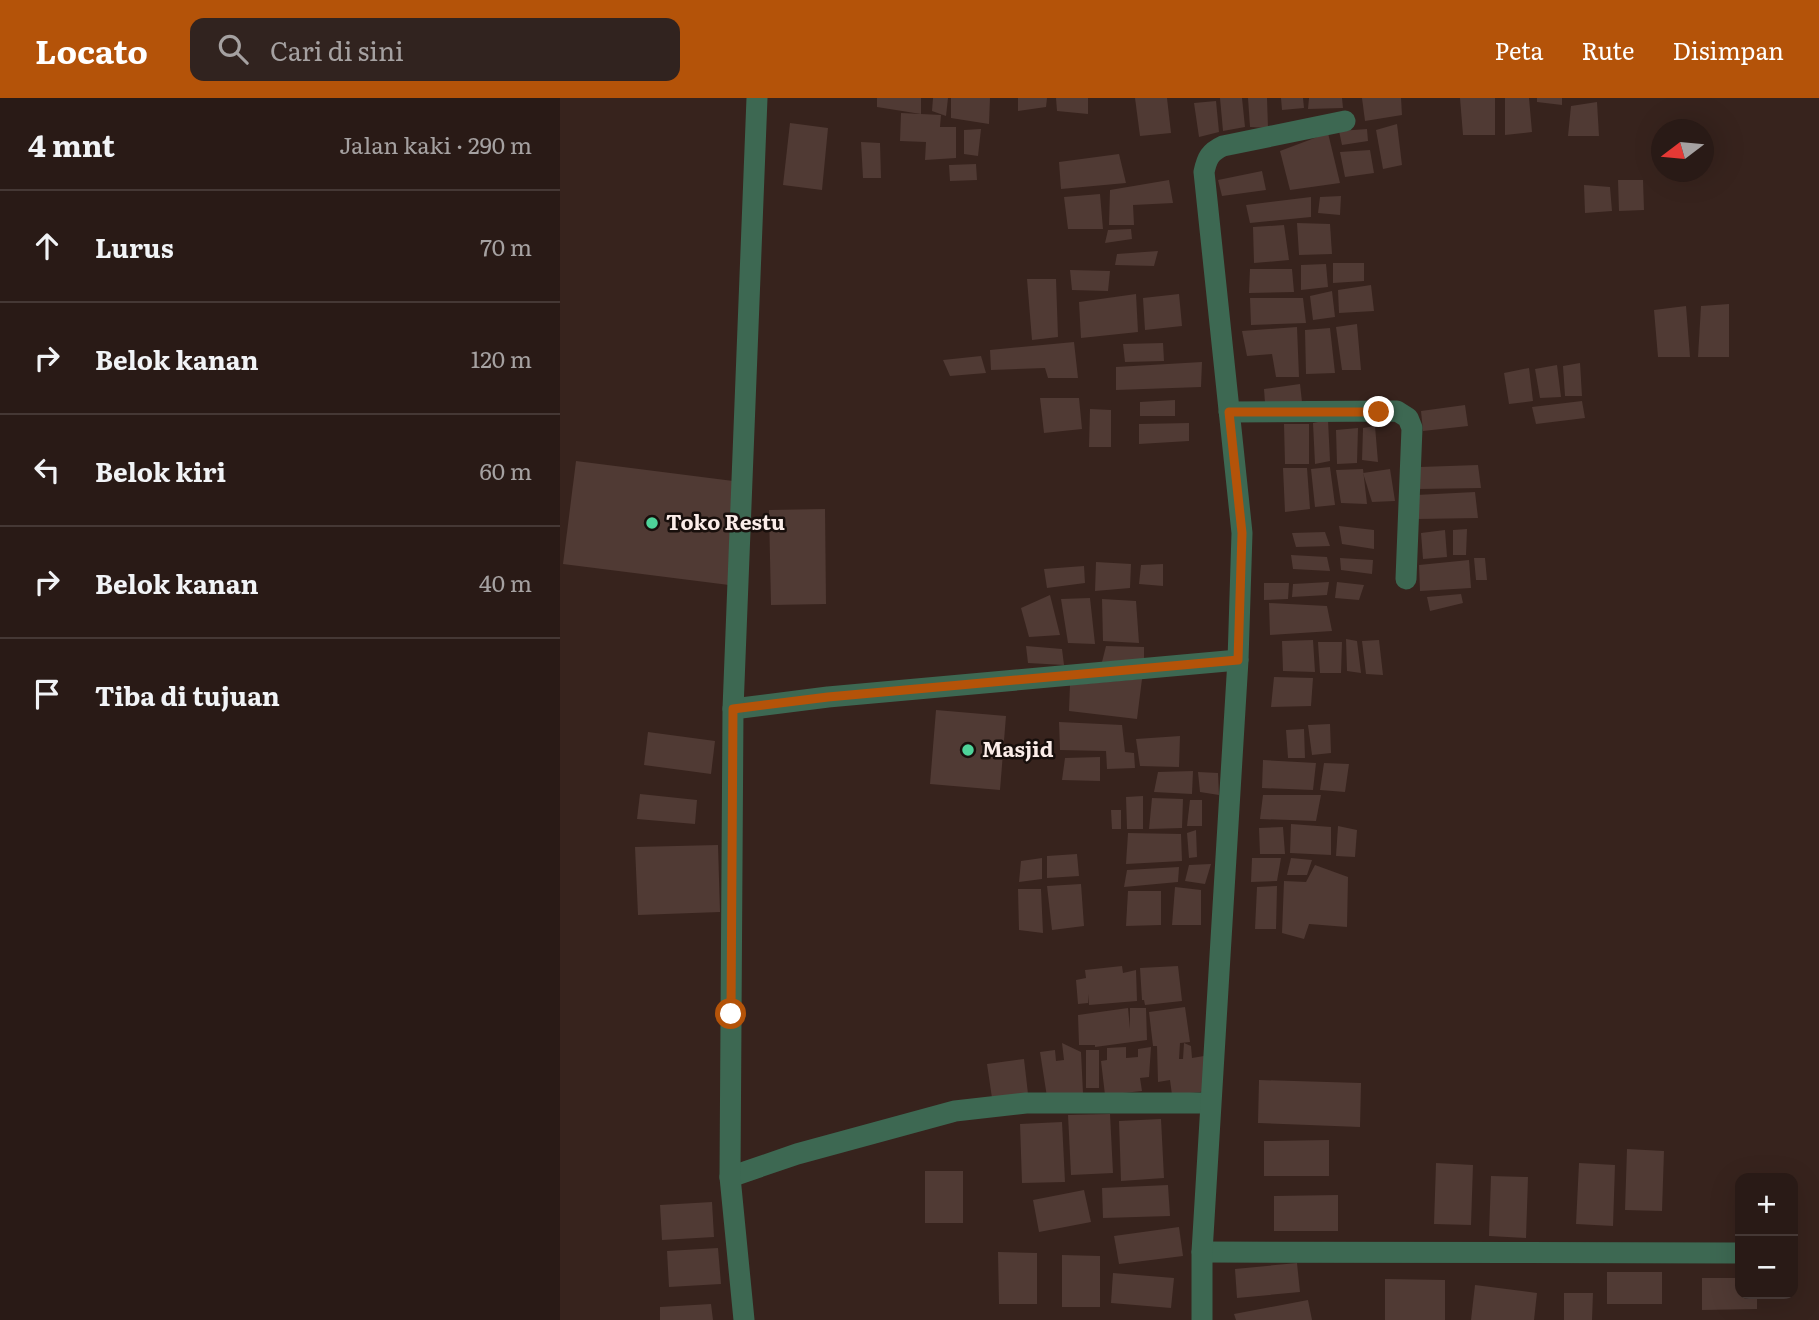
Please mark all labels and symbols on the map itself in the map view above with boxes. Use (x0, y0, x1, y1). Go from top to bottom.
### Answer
north arrow (1651, 119, 1714, 182)
route end (1363, 396, 1394, 427)
place label: Toko Restu (666, 505, 785, 536)
marker: Toko Restu (644, 515, 660, 531)
place label: Masjid (982, 732, 1054, 763)
marker: Masjid (960, 742, 976, 758)
route start (715, 998, 746, 1029)

